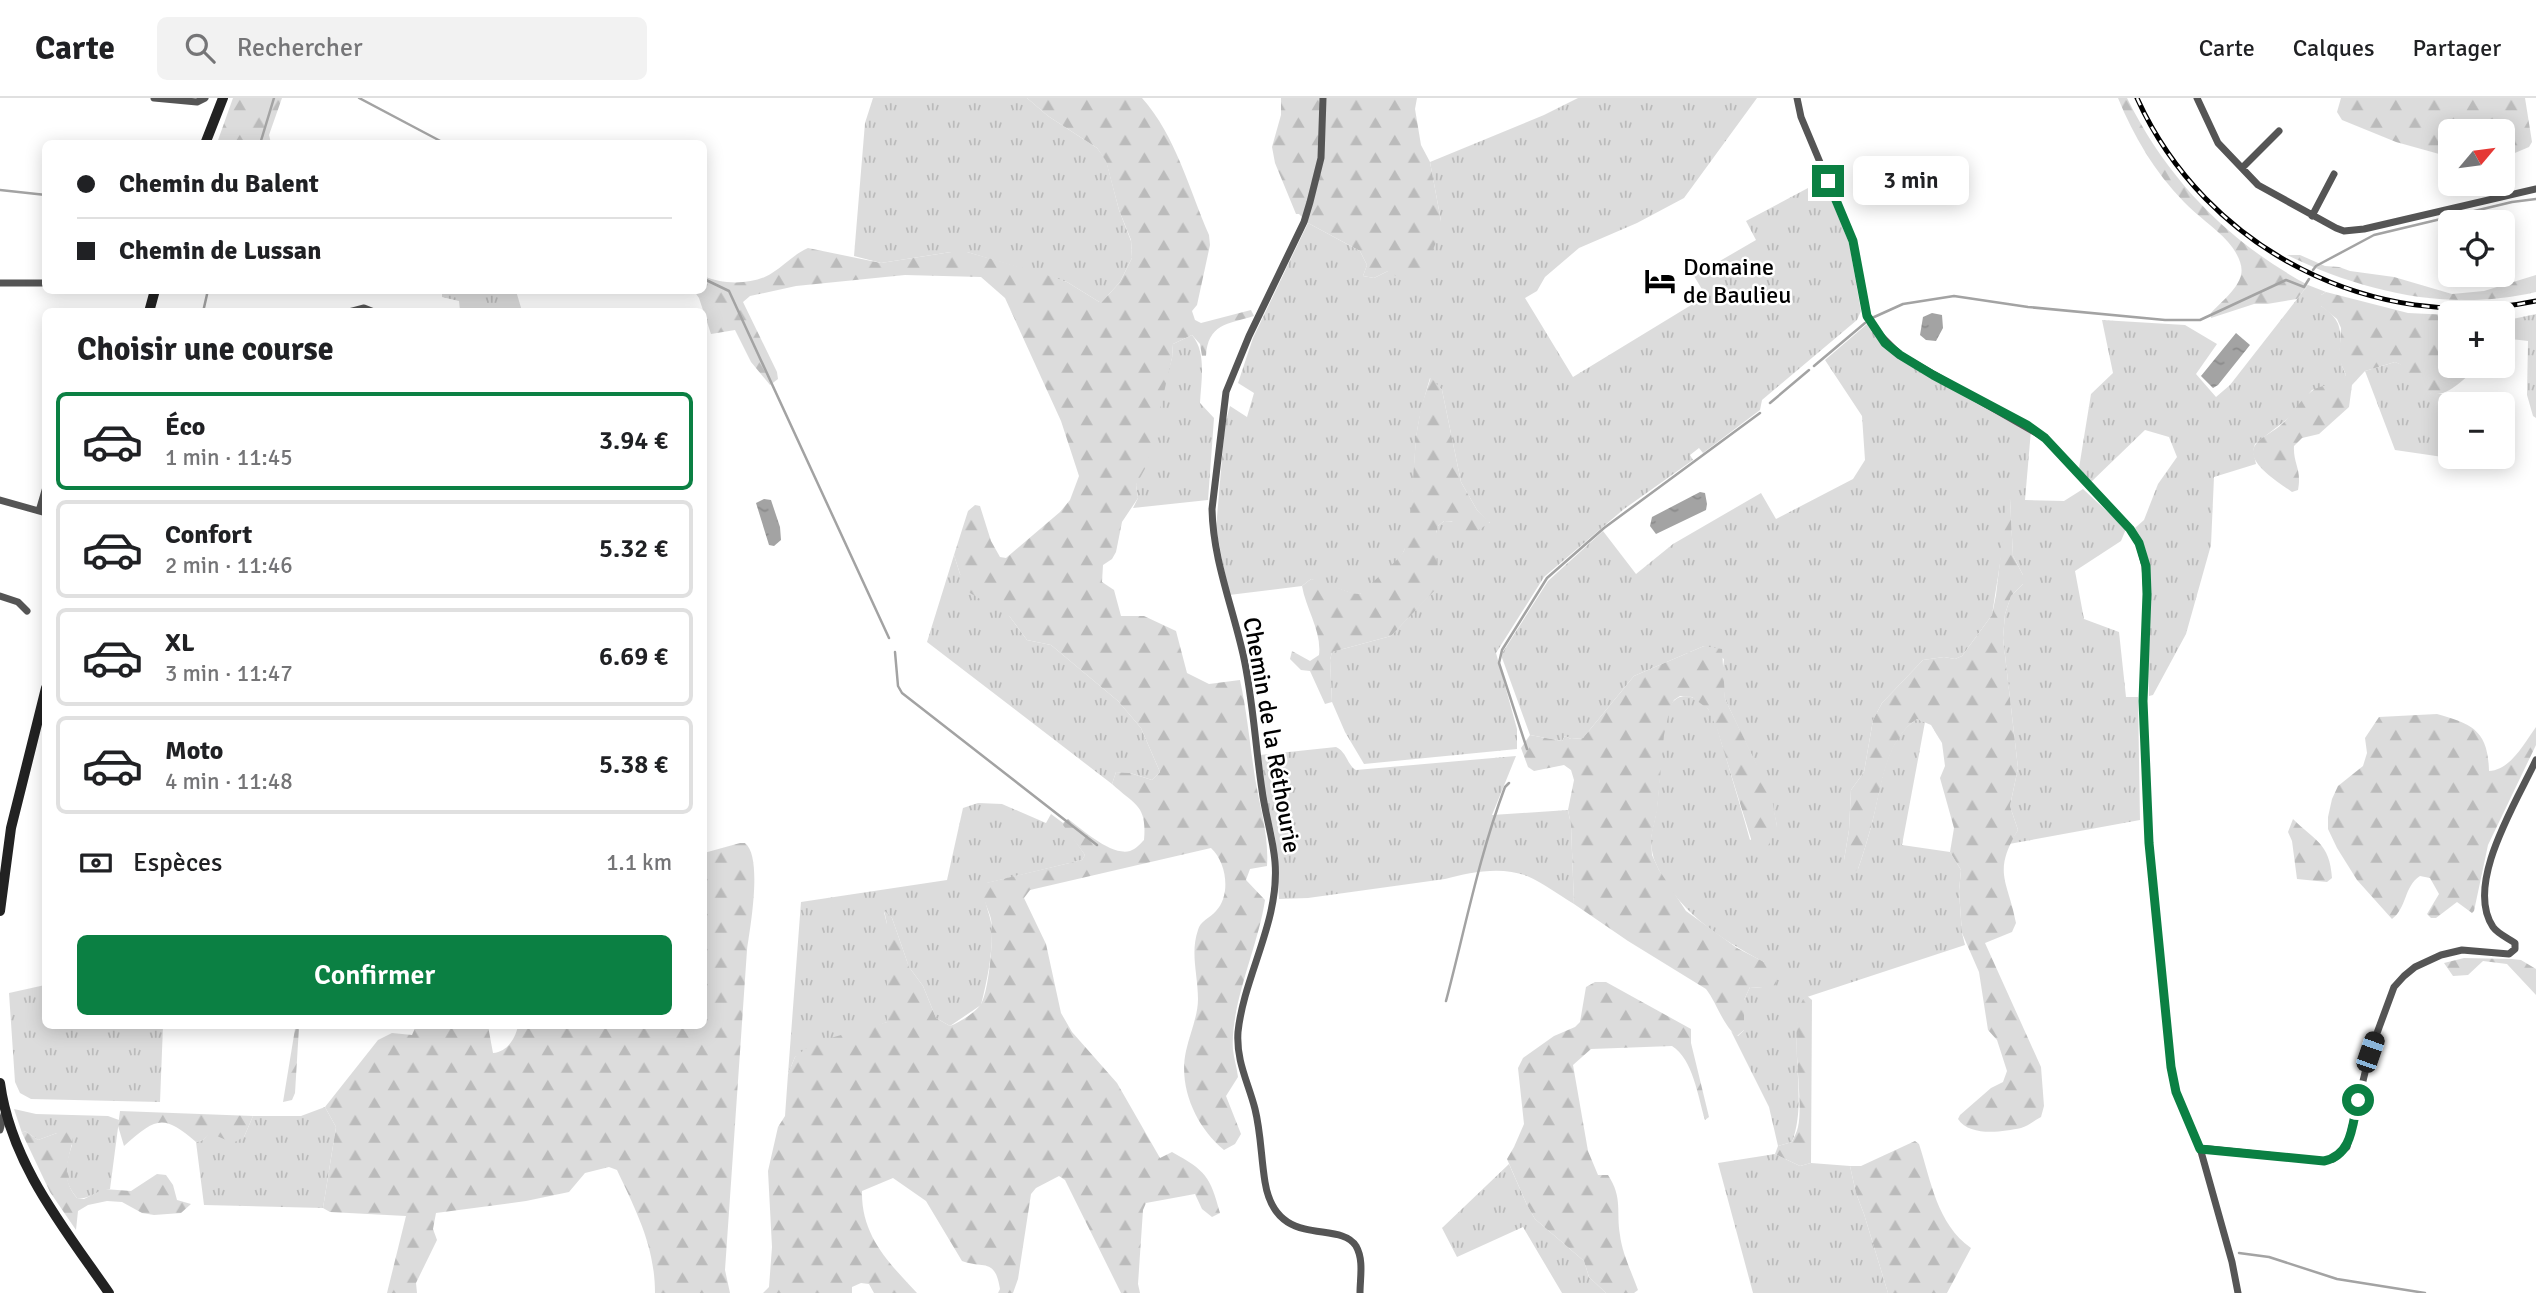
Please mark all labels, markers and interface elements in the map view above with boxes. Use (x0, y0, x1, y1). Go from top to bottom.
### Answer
search box (157, 17, 647, 80)
text: Carte (35, 28, 115, 69)
icon: search (181, 29, 219, 67)
text: Rechercher (237, 32, 363, 64)
text: Carte (2199, 33, 2255, 63)
text: Calques (2293, 33, 2374, 63)
text: Partager (2412, 33, 2501, 63)
north arrow (2438, 119, 2515, 196)
map controls (2438, 119, 2515, 469)
callout: 3 min (1853, 156, 1968, 206)
route end (1812, 165, 1844, 197)
text: 3 min (1883, 166, 1939, 195)
text: Chemin du Balent (119, 168, 319, 200)
button: locate (2438, 210, 2515, 287)
text: Chemin de Lussan (119, 235, 321, 267)
place label: Domaine de Baulieu (1683, 252, 1791, 310)
hotel icon: Domaine de Baulieu (1643, 264, 1677, 298)
button: + (2438, 301, 2515, 378)
text: Choisir une course (77, 330, 334, 369)
button: − (2438, 392, 2515, 469)
icon: car (81, 410, 144, 473)
text: Éco (165, 411, 205, 443)
text: 3.94 € (599, 425, 668, 457)
text: 1 min · 11:45 (165, 443, 293, 472)
icon: car (81, 518, 144, 581)
text: Confort (165, 519, 252, 551)
text: 5.32 € (599, 533, 668, 565)
text: 2 min · 11:46 (165, 551, 293, 580)
street label: Chemin de la Réthourie (1236, 615, 1308, 855)
icon: car (81, 626, 144, 689)
text: XL (165, 627, 195, 659)
text: 6.69 € (599, 641, 668, 673)
text: 3 min · 11:47 (165, 659, 293, 688)
icon: car (81, 734, 144, 797)
text: Moto (165, 735, 223, 767)
text: 5.38 € (599, 749, 668, 781)
text: 4 min · 11:48 (165, 767, 293, 796)
icon: cash (77, 844, 115, 882)
text: Espèces (133, 847, 222, 879)
text: 1.1 km (606, 848, 672, 877)
button: Confirmer (77, 935, 672, 1015)
car (2354, 1029, 2387, 1075)
route start (2342, 1084, 2374, 1116)

